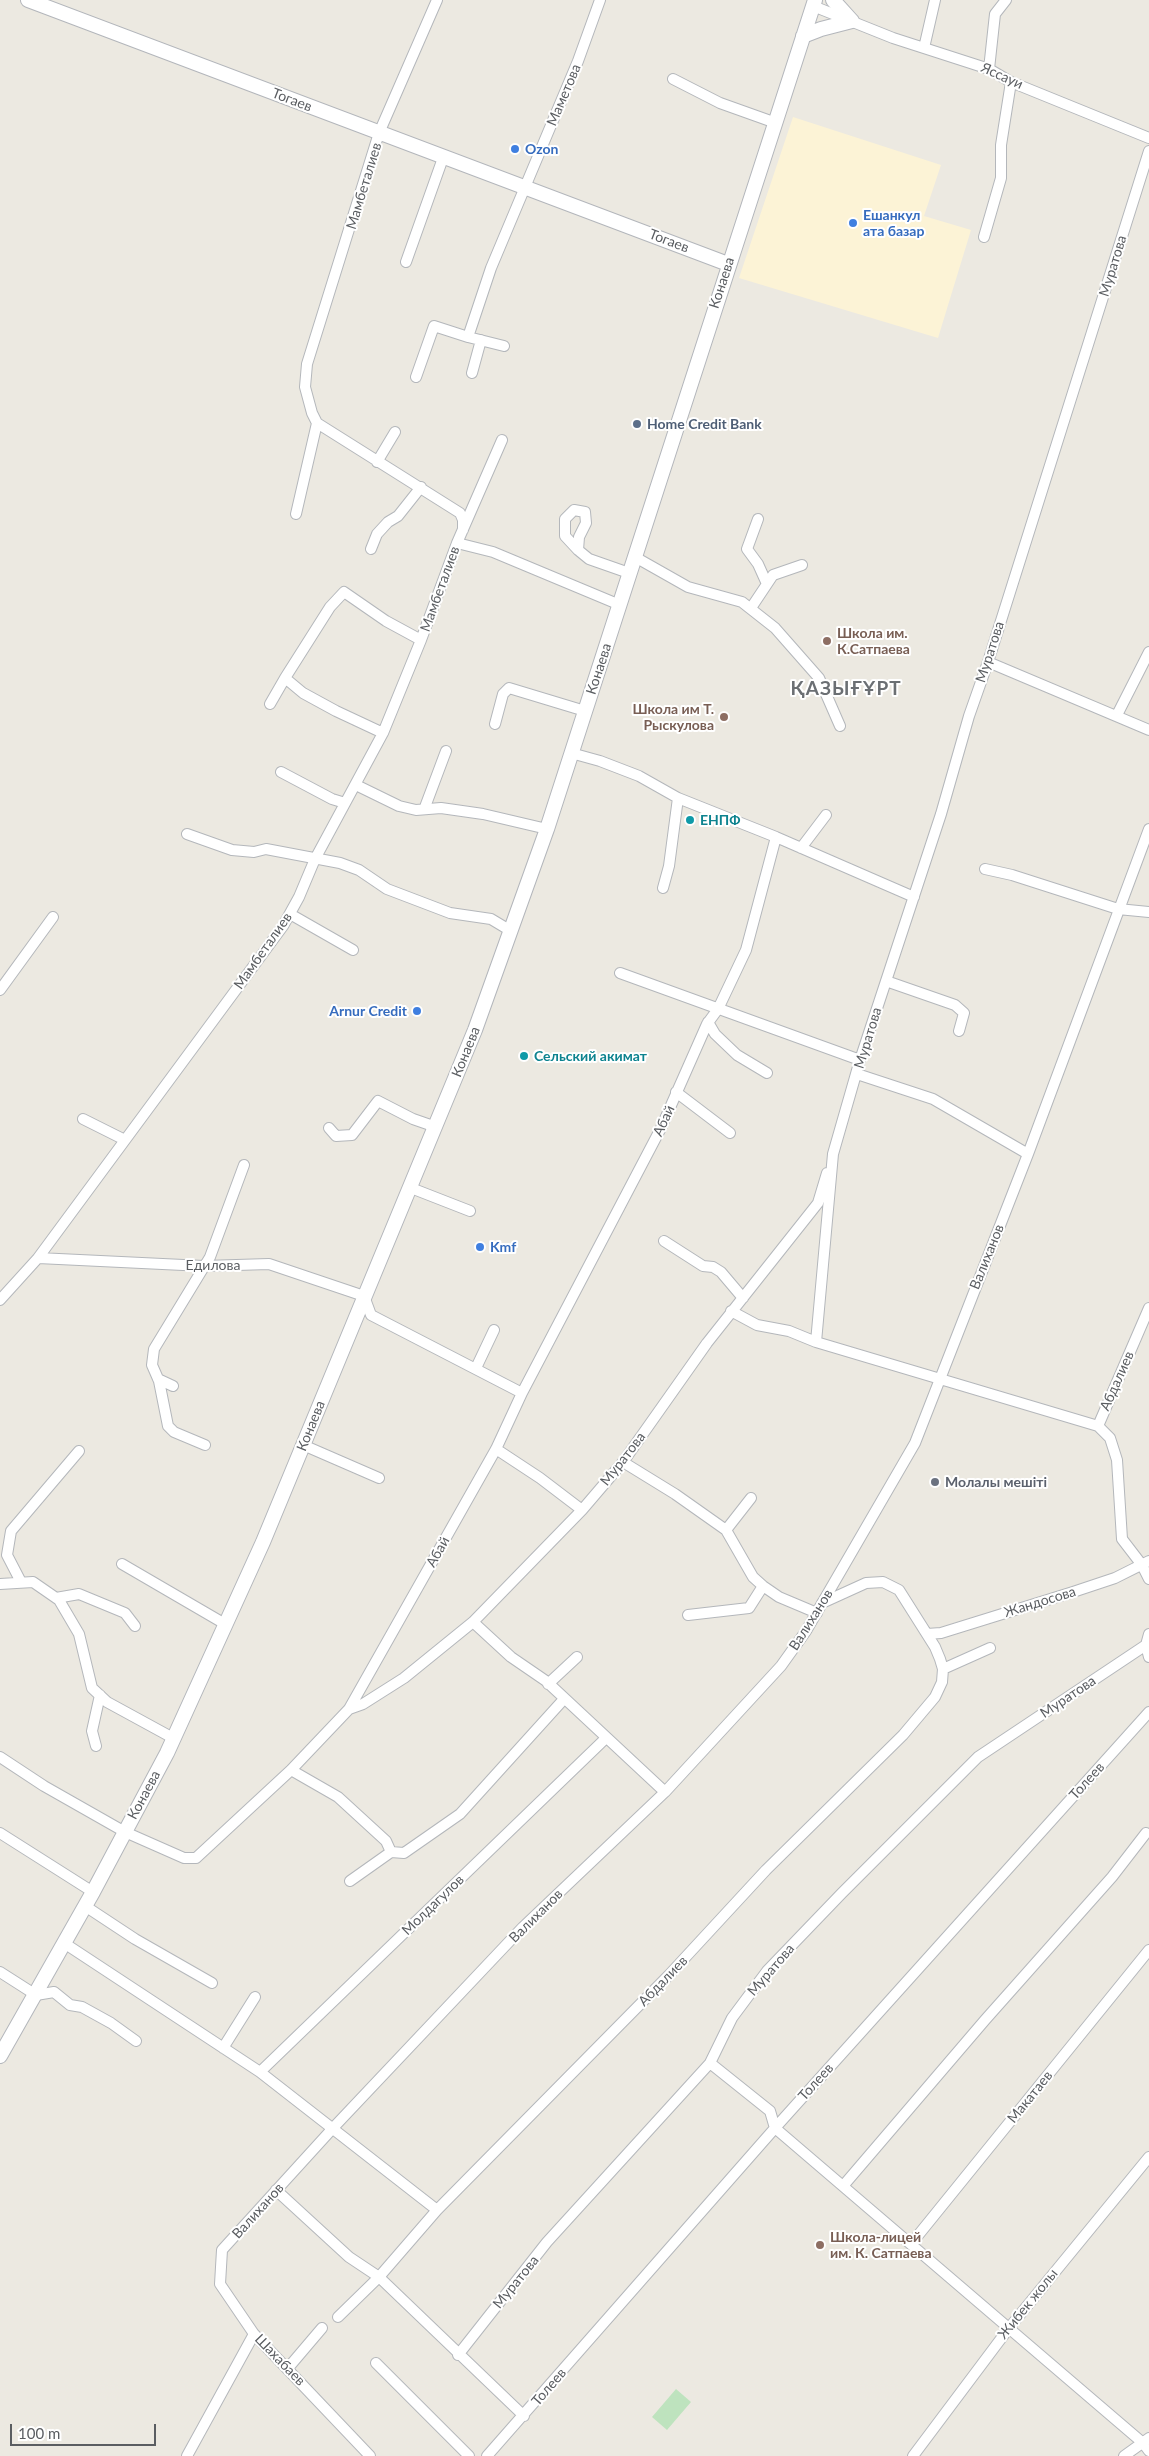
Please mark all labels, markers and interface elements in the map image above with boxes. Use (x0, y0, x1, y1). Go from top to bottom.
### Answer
street label: Яссауи (978, 59, 1026, 93)
street label: Маметова (543, 62, 585, 128)
street label: Тогаев (270, 85, 314, 115)
street label: Мамбеталиев (343, 141, 385, 231)
place label: Ozon (525, 141, 558, 157)
marker: Ozon (509, 143, 521, 155)
place label: Ешанкул ата базар (863, 207, 924, 240)
marker: Ешанкул ата базар (847, 217, 859, 229)
street label: Тогаев (647, 226, 691, 256)
street label: Муратова (1096, 233, 1130, 299)
street label: Конаева (706, 255, 738, 311)
place label: Home Credit Bank (647, 416, 762, 432)
marker: Home Credit Bank (631, 418, 643, 430)
street label: Мамбеталиев (417, 544, 463, 634)
street label: Муратова (972, 619, 1008, 685)
place label: Школа им. К.Сатпаева (837, 625, 910, 658)
marker: Школа им. К.Сатпаева (821, 635, 833, 647)
street label: Конаева (583, 641, 615, 697)
district label: ҚАЗЫҒҰРТ (789, 678, 903, 700)
place label: Школа им Т. Рыскулова (632, 701, 714, 734)
marker: Школа им Т. Рыскулова (718, 711, 730, 723)
place label: ЕНПФ (700, 812, 741, 828)
marker: ЕНПФ (684, 814, 696, 826)
street label: Мамбеталиев (230, 909, 296, 993)
place label: Arnur Credit (329, 1003, 407, 1019)
marker: Arnur Credit (411, 1005, 423, 1017)
street label: Муратова (851, 1005, 885, 1071)
street label: Конаева (448, 1024, 484, 1080)
place label: Сельский акимат (534, 1048, 647, 1064)
marker: Сельский акимат (518, 1050, 530, 1062)
street label: Абай (650, 1103, 678, 1139)
street label: Валиханов (966, 1222, 1008, 1292)
place label: Kmf (490, 1239, 516, 1255)
marker: Kmf (474, 1241, 486, 1253)
street label: Едилова (186, 1257, 240, 1273)
street label: Абдалиев (1096, 1349, 1138, 1413)
street label: Конаева (293, 1398, 329, 1454)
street label: Муратова (597, 1429, 649, 1489)
place label: Молалы мешіті (945, 1474, 1047, 1490)
marker: Молалы мешіті (929, 1476, 941, 1488)
street label: Абай (423, 1534, 453, 1570)
street label: Жандосова (1002, 1583, 1078, 1621)
street label: Валиханов (786, 1586, 836, 1654)
street label: Муратова (1037, 1672, 1099, 1722)
street label: Толеев (1066, 1759, 1108, 1803)
street label: Конаева (124, 1768, 164, 1822)
street label: Молдагулов (398, 1871, 468, 1939)
street label: Валиханов (506, 1886, 566, 1946)
street label: Муратова (744, 1941, 798, 1999)
street label: Абдалиев (635, 1952, 691, 2010)
street label: Толеев (795, 2060, 837, 2104)
street label: Макатаев (1004, 2068, 1056, 2126)
street label: Валиханов (229, 2180, 287, 2242)
place label: Школа-лицей им. К. Сатпаева (830, 2229, 932, 2262)
marker: Школа-лицей им. К. Сатпаева (814, 2239, 826, 2251)
street label: Муратова (490, 2252, 542, 2312)
street label: Жибек жолы (995, 2265, 1061, 2343)
street label: Шахабаев (251, 2331, 309, 2389)
street label: Толеев (528, 2365, 570, 2409)
scale bar (12, 2414, 159, 2446)
text: 100 m (18, 2424, 60, 2442)

